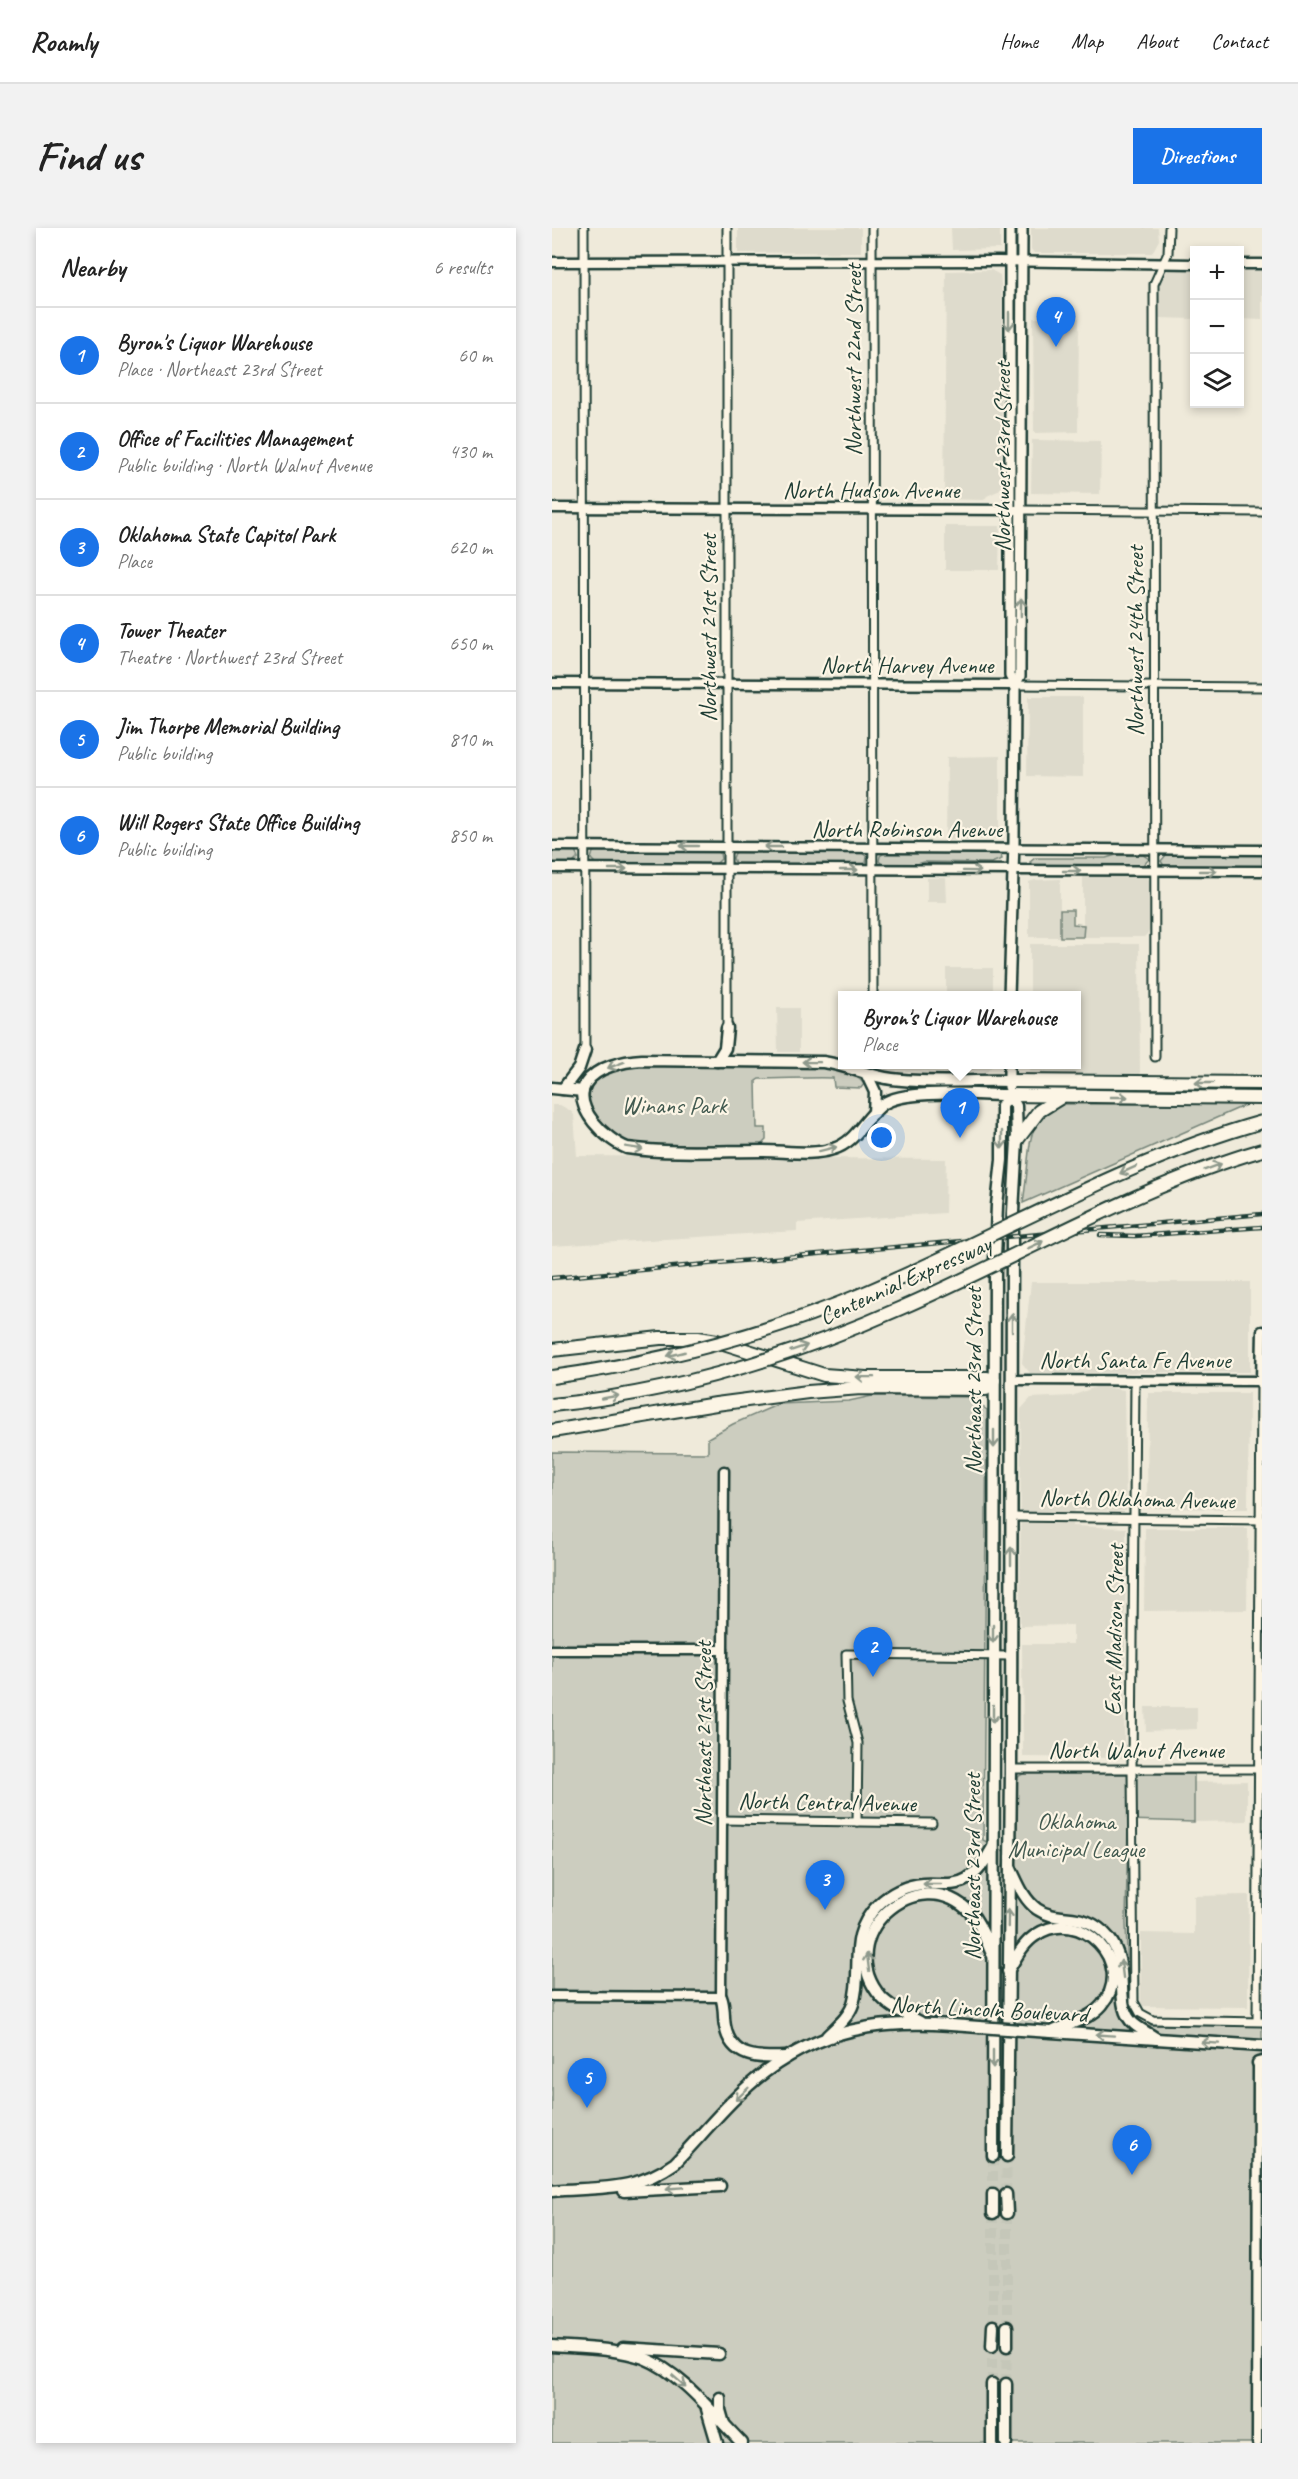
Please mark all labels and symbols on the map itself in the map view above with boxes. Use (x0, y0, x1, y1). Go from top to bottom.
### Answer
street label: Northwest 22nd Street (838, 262, 868, 456)
pin: 4 (1036, 298, 1076, 347)
one-way arrow (1003, 310, 1015, 330)
street label: Northwest 23rd Street (987, 360, 1017, 552)
street label: North Hudson Avenue (783, 475, 961, 505)
street label: Northwest 21st Street (693, 532, 723, 722)
street label: Northwest 24th Street (1120, 544, 1150, 736)
one-way arrow (1015, 597, 1027, 617)
street label: North Harvey Avenue (821, 650, 996, 680)
street label: North Robinson Avenue (812, 814, 1005, 844)
one-way arrow (680, 840, 700, 852)
one-way arrow (763, 841, 783, 853)
one-way arrow (608, 863, 628, 875)
one-way arrow (838, 864, 858, 876)
one-way arrow (961, 865, 981, 877)
one-way arrow (1061, 865, 1081, 877)
one-way arrow (1198, 865, 1218, 877)
one-way arrow (801, 1056, 821, 1067)
one-way arrow (608, 1060, 626, 1071)
one-way arrow (1194, 1077, 1214, 1089)
pin: 1 (940, 1088, 980, 1138)
park label: Winans Park (621, 1090, 729, 1120)
one-way arrow (1109, 1091, 1129, 1103)
your location (867, 1123, 896, 1152)
one-way arrow (996, 1130, 1008, 1150)
one-way arrow (623, 1143, 643, 1154)
one-way arrow (818, 1143, 837, 1155)
one-way arrow (1203, 1160, 1222, 1171)
one-way arrow (1119, 1165, 1138, 1176)
street label: Centennial Expressway (814, 1228, 997, 1331)
one-way arrow (1025, 1238, 1043, 1250)
street label: Northeast 23rd Street (958, 1285, 988, 1475)
one-way arrow (1006, 1312, 1018, 1332)
one-way arrow (789, 1342, 808, 1353)
street label: North Santa Fe Avenue (1039, 1345, 1233, 1375)
one-way arrow (667, 1348, 686, 1360)
one-way arrow (856, 1372, 876, 1383)
one-way arrow (600, 1391, 619, 1402)
one-way arrow (988, 1428, 1000, 1448)
street label: North Oklahoma Avenue (1039, 1482, 1237, 1516)
street label: East Madison Street (1098, 1542, 1131, 1716)
one-way arrow (1005, 1546, 1017, 1566)
one-way arrow (988, 1623, 999, 1643)
pin: 2 (854, 1628, 892, 1677)
street label: Northeast 21st Street (688, 1639, 718, 1827)
one-way arrow (987, 1703, 999, 1723)
street label: North Walnut Avenue (1048, 1735, 1226, 1765)
street label: Northeast 23rd Street (957, 1771, 987, 1961)
street label: North Central Avenue (738, 1785, 918, 1819)
park label: Oklahoma Municipal League (1008, 1806, 1147, 1864)
pin: 3 (806, 1860, 844, 1910)
one-way arrow (923, 1878, 943, 1890)
one-way arrow (1002, 1908, 1014, 1928)
one-way arrow (862, 1952, 873, 1972)
one-way arrow (1116, 1960, 1127, 1980)
street label: North Lincoln Boulevard (890, 1989, 1092, 2029)
one-way arrow (1096, 2030, 1116, 2041)
one-way arrow (1200, 2037, 1220, 2048)
one-way arrow (987, 2048, 999, 2068)
pin: 5 (567, 2058, 606, 2108)
one-way arrow (735, 2086, 750, 2101)
pin: 6 (1112, 2126, 1152, 2175)
one-way arrow (665, 2183, 685, 2194)
one-way arrow (672, 2374, 687, 2388)

